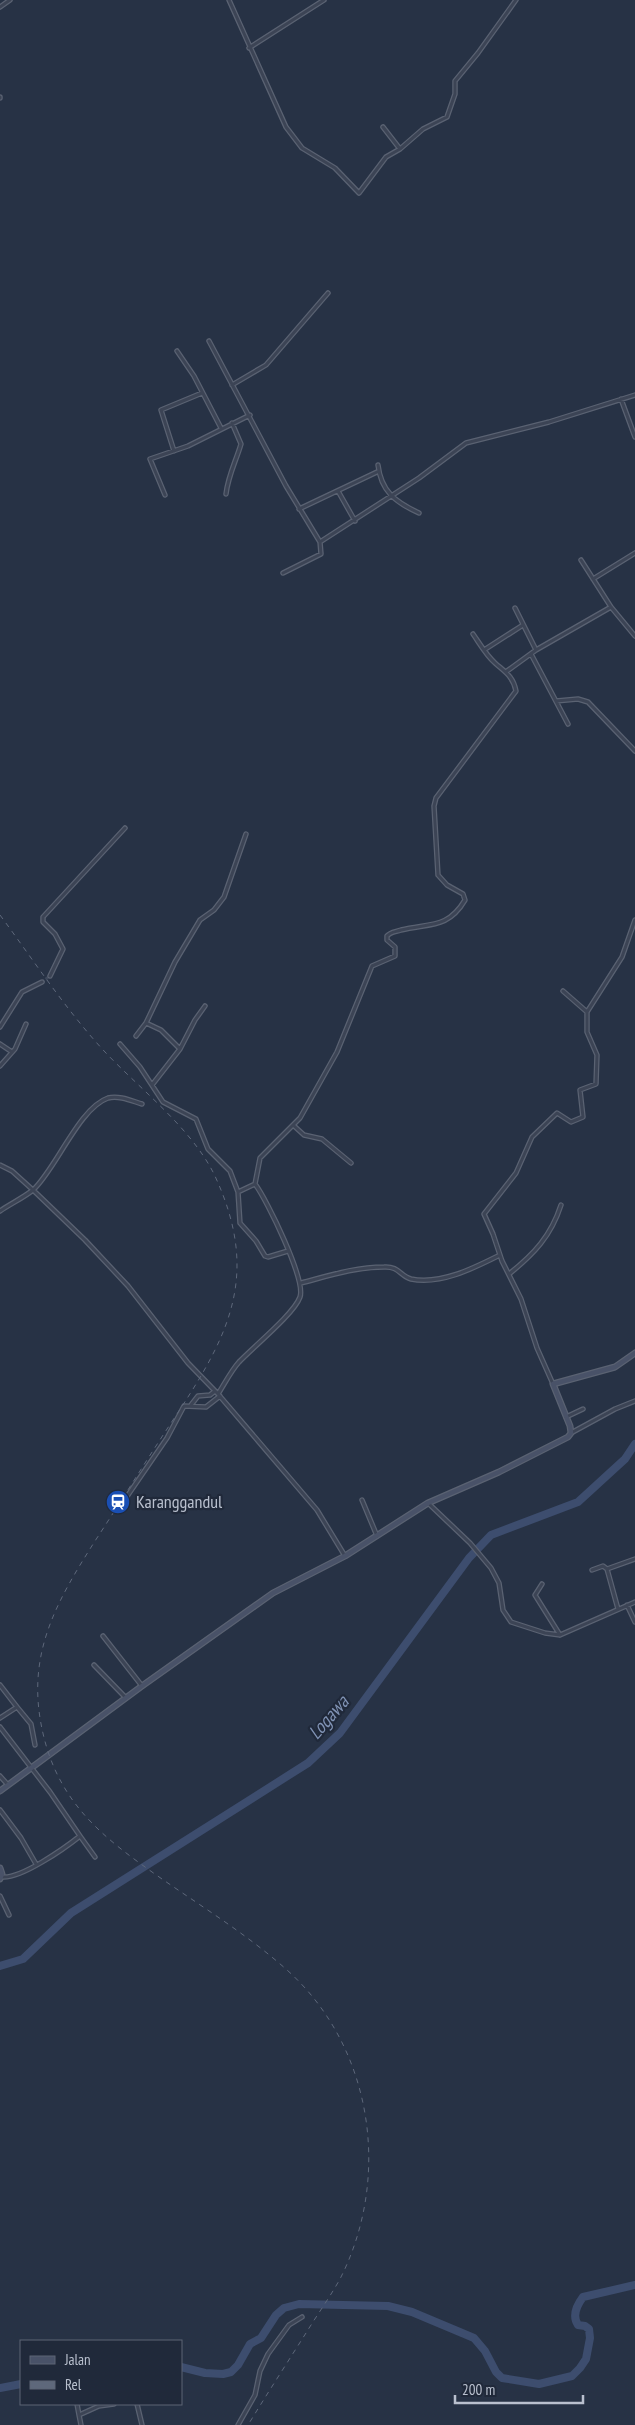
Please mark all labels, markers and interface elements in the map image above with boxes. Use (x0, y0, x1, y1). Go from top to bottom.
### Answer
station icon: Karanggandul (105, 1489, 131, 1515)
place label: Karanggandul (136, 1490, 223, 1513)
water label: Logawa (303, 1689, 354, 1744)
legend (20, 2340, 182, 2405)
text: Jalan (64, 2350, 91, 2369)
scale bar (455, 2372, 582, 2404)
text: Rel (65, 2375, 82, 2394)
text: 200 m (462, 2380, 495, 2399)

